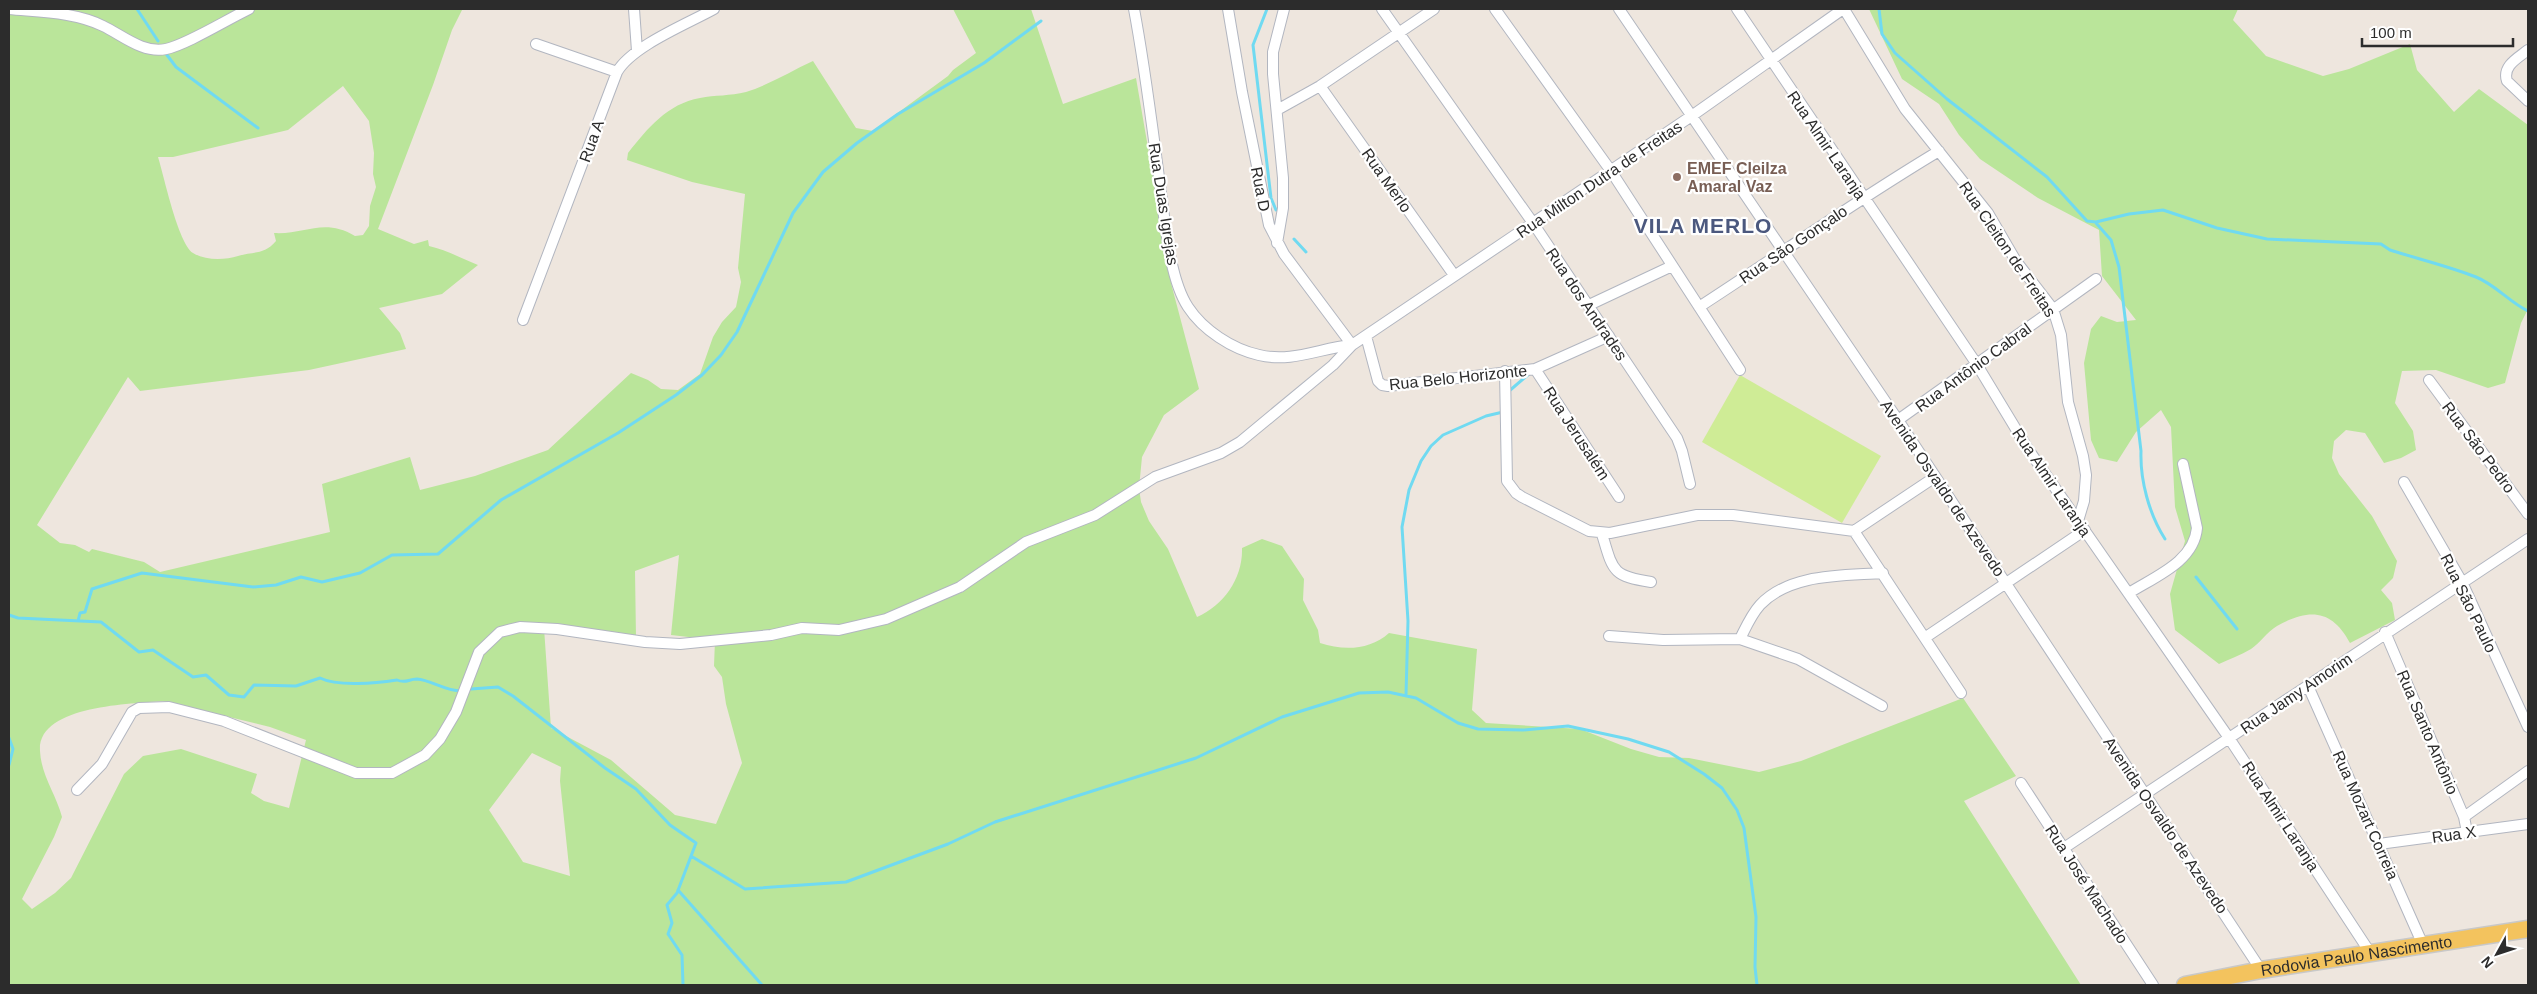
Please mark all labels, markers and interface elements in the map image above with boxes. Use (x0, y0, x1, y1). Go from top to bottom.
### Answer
scale bar (2362, 15, 2513, 47)
text: 100 m (2370, 24, 2412, 41)
street label: Rua Almir Laranja (1784, 88, 1869, 203)
street label: Rua A (576, 117, 607, 165)
street label: Rua Milton Dutra de Freitas (1513, 118, 1685, 241)
street label: Rua Duas Igrejas (1145, 142, 1182, 266)
street label: Rua Merlo (1358, 145, 1415, 215)
place label: EMEF Cleilza Amaral Vaz (1687, 160, 1787, 195)
street label: Rua D (1248, 165, 1273, 213)
marker: EMEF Cleilza Amaral Vaz (1671, 171, 1683, 183)
street label: Rua Cleiton de Freitas (1956, 179, 2059, 320)
street label: Rua São Gonçalo (1736, 202, 1850, 287)
district label: VILA MERLO (1634, 214, 1772, 237)
street label: Rua dos Andrades (1543, 245, 1630, 364)
street label: Rua Antônio Cabral (1912, 320, 2034, 415)
street label: Rua Belo Horizonte (1388, 362, 1528, 393)
street label: Rua Jerusalém (1540, 384, 1613, 483)
street label: Avenida Osvaldo de Azevedo (1877, 397, 2008, 580)
street label: Rua São Pedro (2439, 398, 2518, 496)
street label: Rua Almir Laranja (2009, 425, 2094, 540)
street label: Rua São Paulo (2437, 551, 2500, 655)
street label: Rua Jamy Amorim (2237, 650, 2355, 737)
street label: Rua Santo Antônio (2394, 667, 2461, 797)
street label: Avenida Osvaldo de Azevedo (2100, 734, 2231, 917)
street label: Rua Mozart Correia (2329, 748, 2402, 883)
street label: Rua Almir Laranja (2239, 758, 2322, 874)
street label: Rua José Machado (2042, 822, 2131, 947)
street label: Rua X (2431, 823, 2478, 846)
north arrow (2472, 929, 2522, 979)
street label: Rodovia Paulo Nascimento (2260, 933, 2453, 979)
text: N (2478, 953, 2496, 971)

